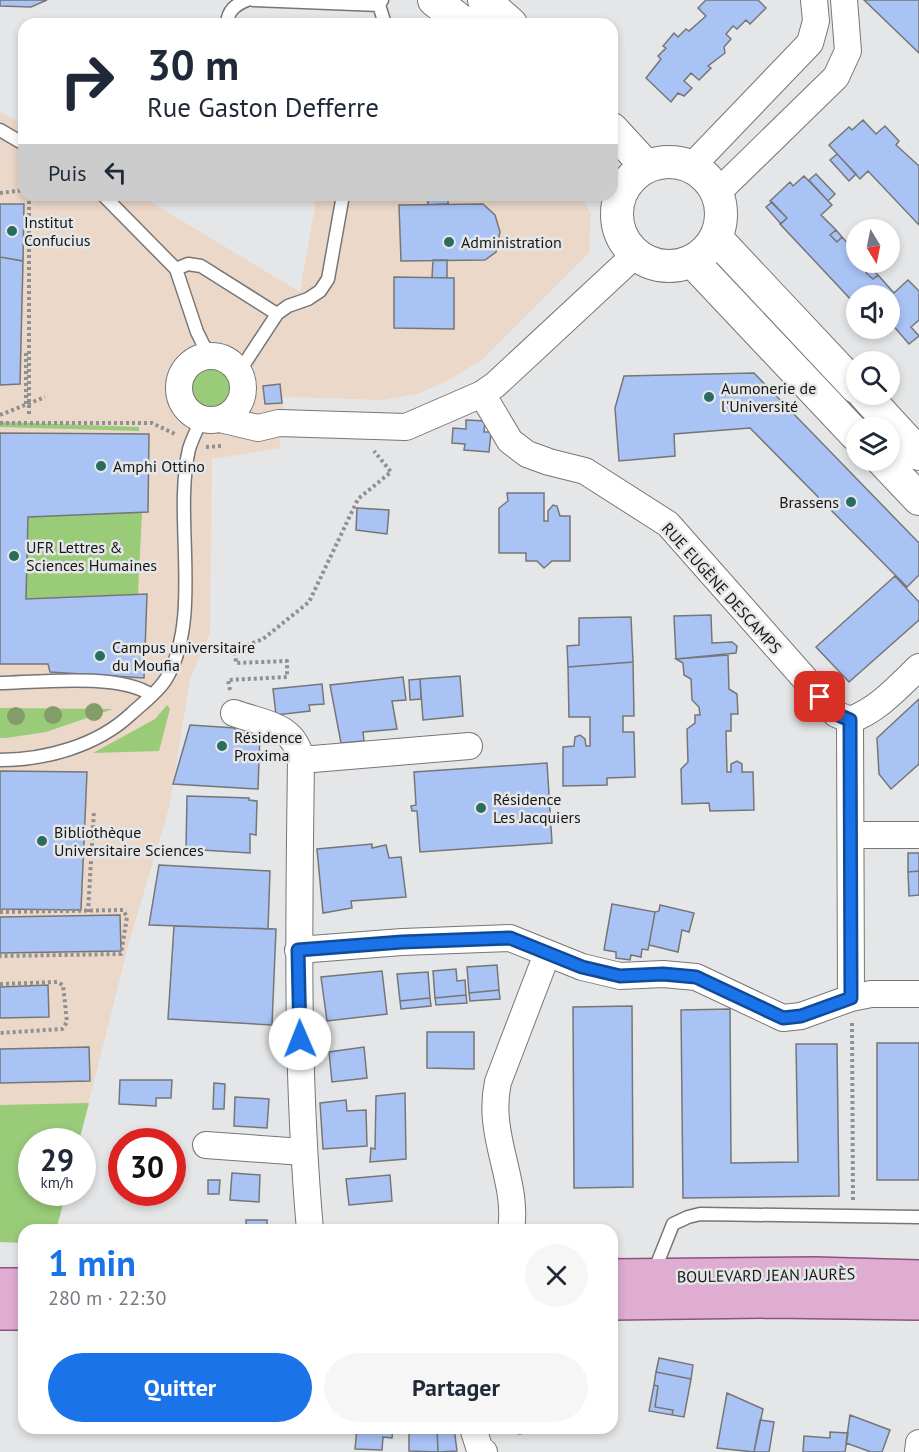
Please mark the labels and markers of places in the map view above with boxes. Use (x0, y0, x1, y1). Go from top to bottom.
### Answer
place label: Institut Confucius (24, 212, 91, 250)
marker: Institut Confucius (5, 224, 19, 238)
place label: Administration (461, 232, 562, 252)
marker: Administration (442, 235, 456, 249)
place label: Aumonerie de l'Université (721, 378, 816, 416)
marker: Aumonerie de l'Université (702, 390, 716, 404)
place label: Amphi Ottino (113, 456, 205, 476)
marker: Amphi Ottino (94, 459, 108, 473)
place label: Brassens (779, 492, 839, 512)
marker: Brassens (844, 495, 858, 509)
place label: UFR Lettres & Sciences Humaines (26, 537, 157, 575)
marker: UFR Lettres & Sciences Humaines (7, 549, 21, 563)
place label: Campus universitaire du Moufia (112, 637, 255, 675)
marker: Campus universitaire du Moufia (93, 649, 107, 663)
pin (794, 671, 845, 722)
place label: Résidence Proxima (234, 727, 302, 765)
marker: Résidence Proxima (215, 739, 229, 753)
place label: Résidence Les Jacquiers (493, 789, 581, 827)
marker: Résidence Les Jacquiers (474, 801, 488, 815)
place label: Bibliothèque Universitaire Sciences (54, 822, 204, 860)
marker: Bibliothèque Universitaire Sciences (35, 834, 49, 848)

